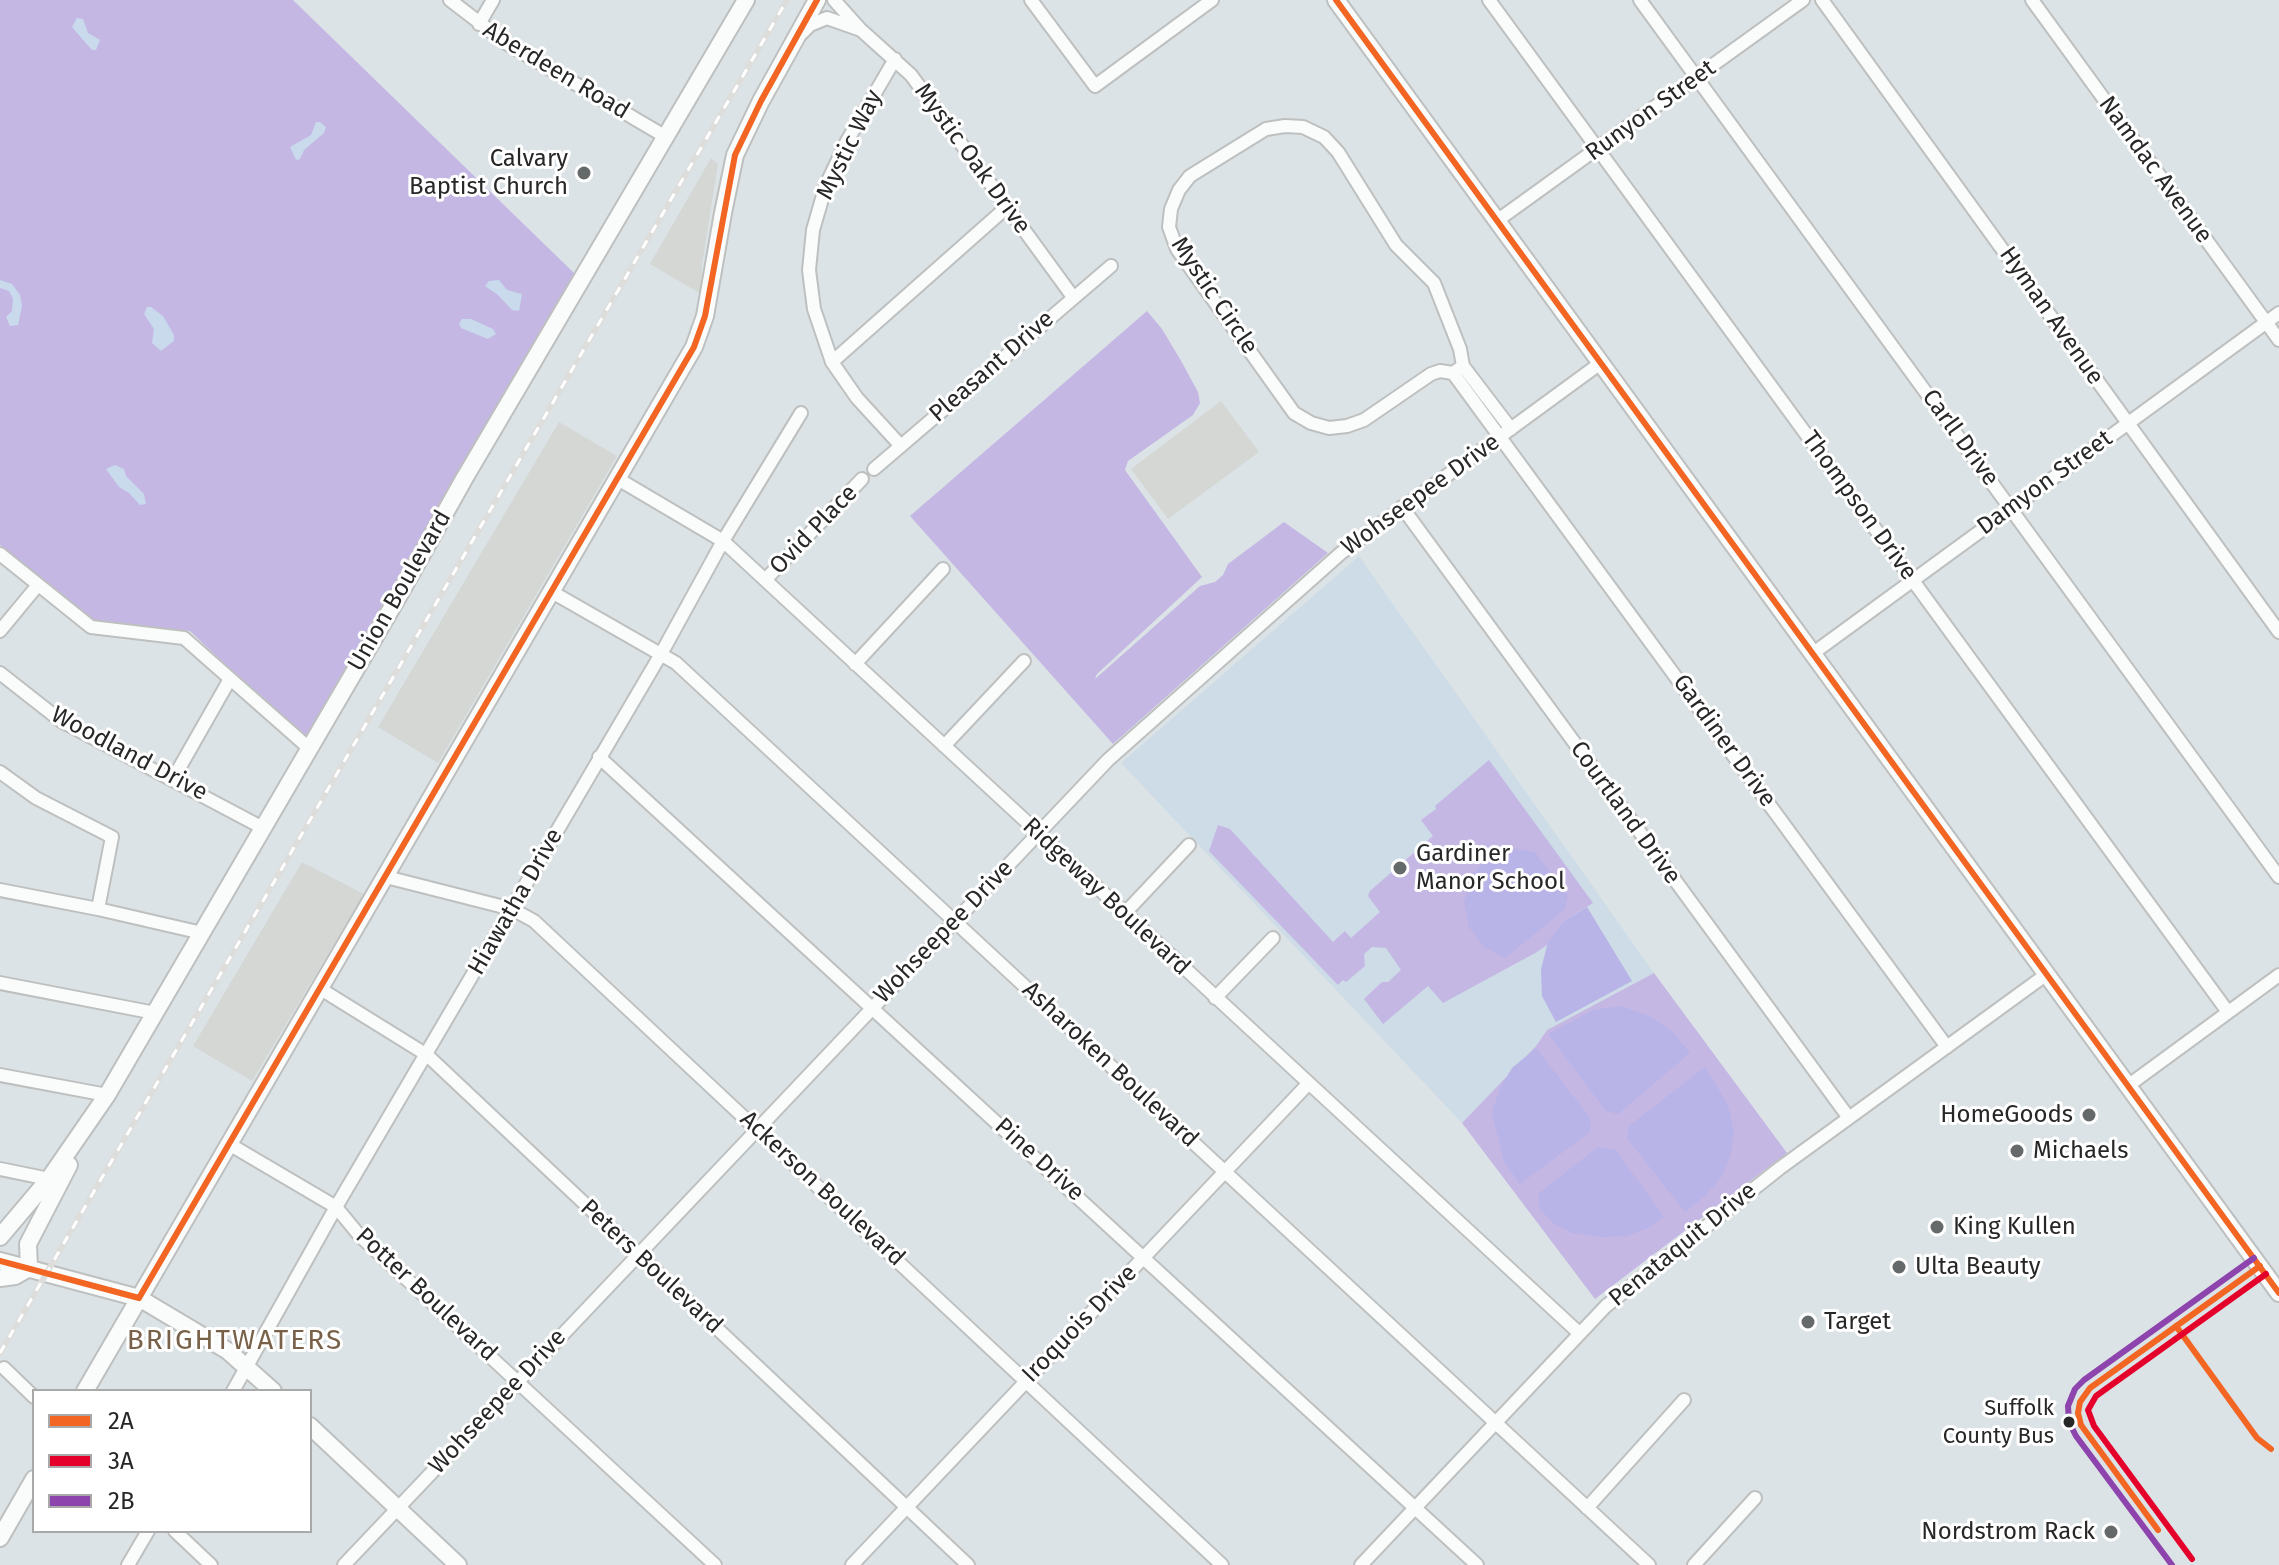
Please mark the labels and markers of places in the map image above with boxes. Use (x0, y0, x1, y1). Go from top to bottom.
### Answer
place label: Calvary Baptist Church (409, 145, 568, 201)
marker: Calvary Baptist Church (575, 164, 593, 182)
place label: Gardiner Manor School (1416, 840, 1565, 896)
marker: Gardiner Manor School (1391, 859, 1409, 877)
place label: HomeGoods (1940, 1101, 2073, 1129)
marker: HomeGoods (2080, 1106, 2098, 1124)
place label: Michaels (2033, 1137, 2128, 1165)
marker: Michaels (2008, 1142, 2026, 1160)
place label: King Kullen (1953, 1213, 2076, 1241)
marker: King Kullen (1928, 1218, 1946, 1236)
place label: Ulta Beauty (1915, 1253, 2041, 1281)
marker: Ulta Beauty (1890, 1258, 1908, 1276)
place label: Target (1824, 1308, 1891, 1336)
marker: Target (1799, 1313, 1817, 1331)
place label: Suffolk County Bus (1943, 1396, 2054, 1448)
marker: Suffolk County Bus (2061, 1414, 2077, 1430)
place label: Nordstrom Rack (1921, 1518, 2095, 1546)
marker: Nordstrom Rack (2102, 1523, 2120, 1541)

